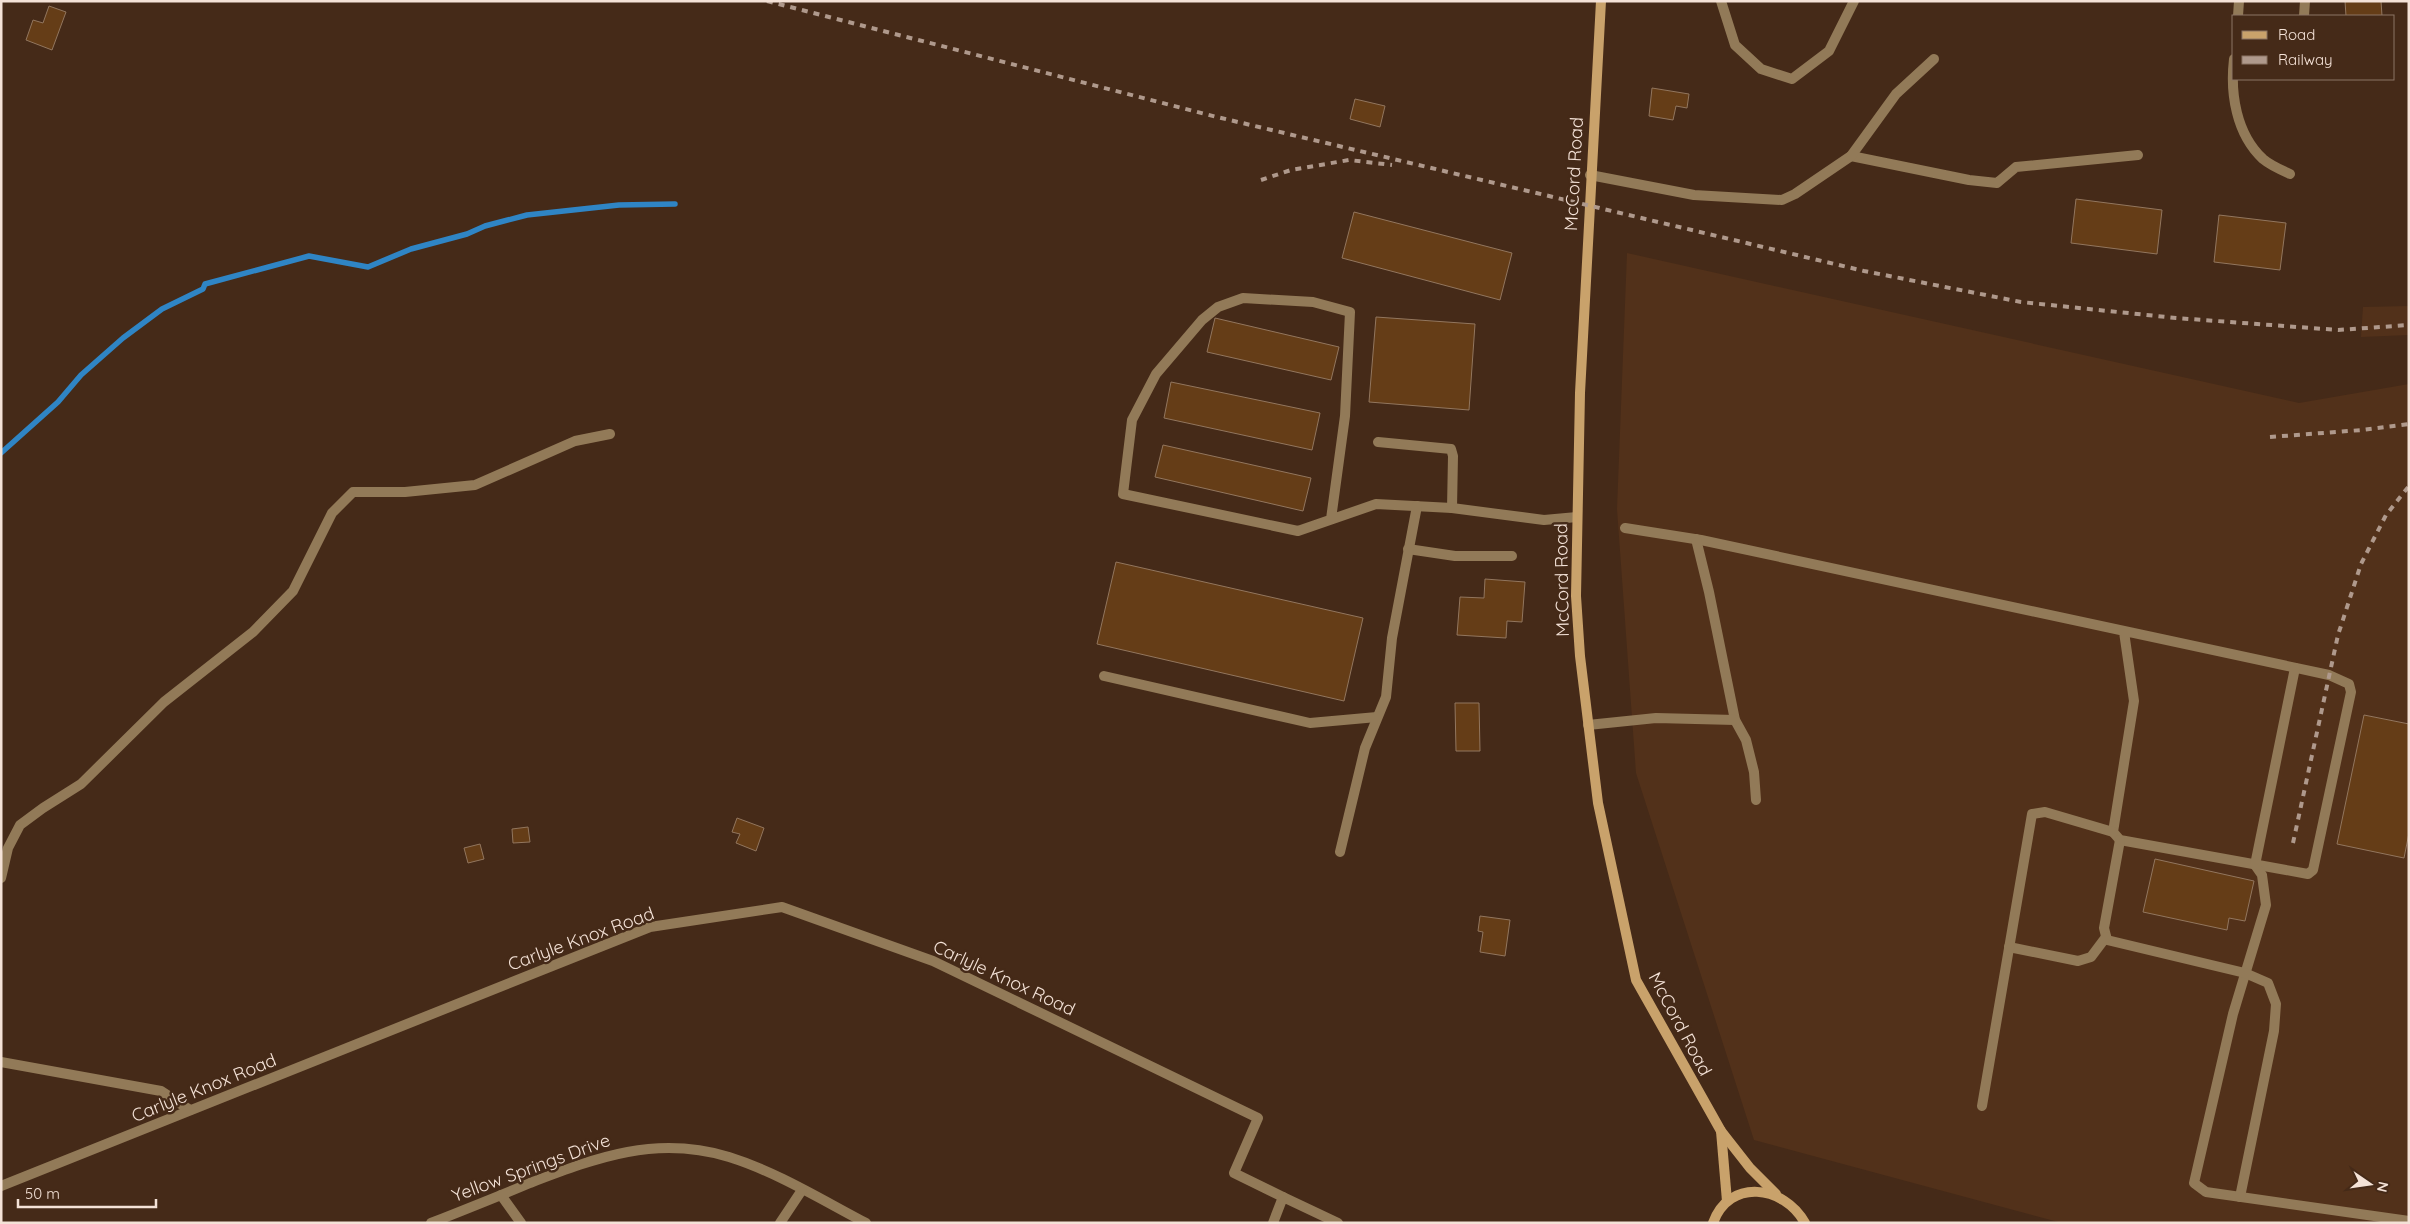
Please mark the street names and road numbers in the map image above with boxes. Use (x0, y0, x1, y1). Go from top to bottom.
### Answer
street label: McCord Road (1559, 117, 1588, 231)
street label: McCord Road (1549, 523, 1574, 637)
street label: Carlyle Knox Road (504, 901, 657, 976)
street label: Carlyle Knox Road (930, 935, 1079, 1021)
street label: McCord Road (1644, 968, 1717, 1079)
street label: Carlyle Knox Road (128, 1048, 280, 1127)
street label: Yellow Springs Drive (448, 1128, 613, 1207)

